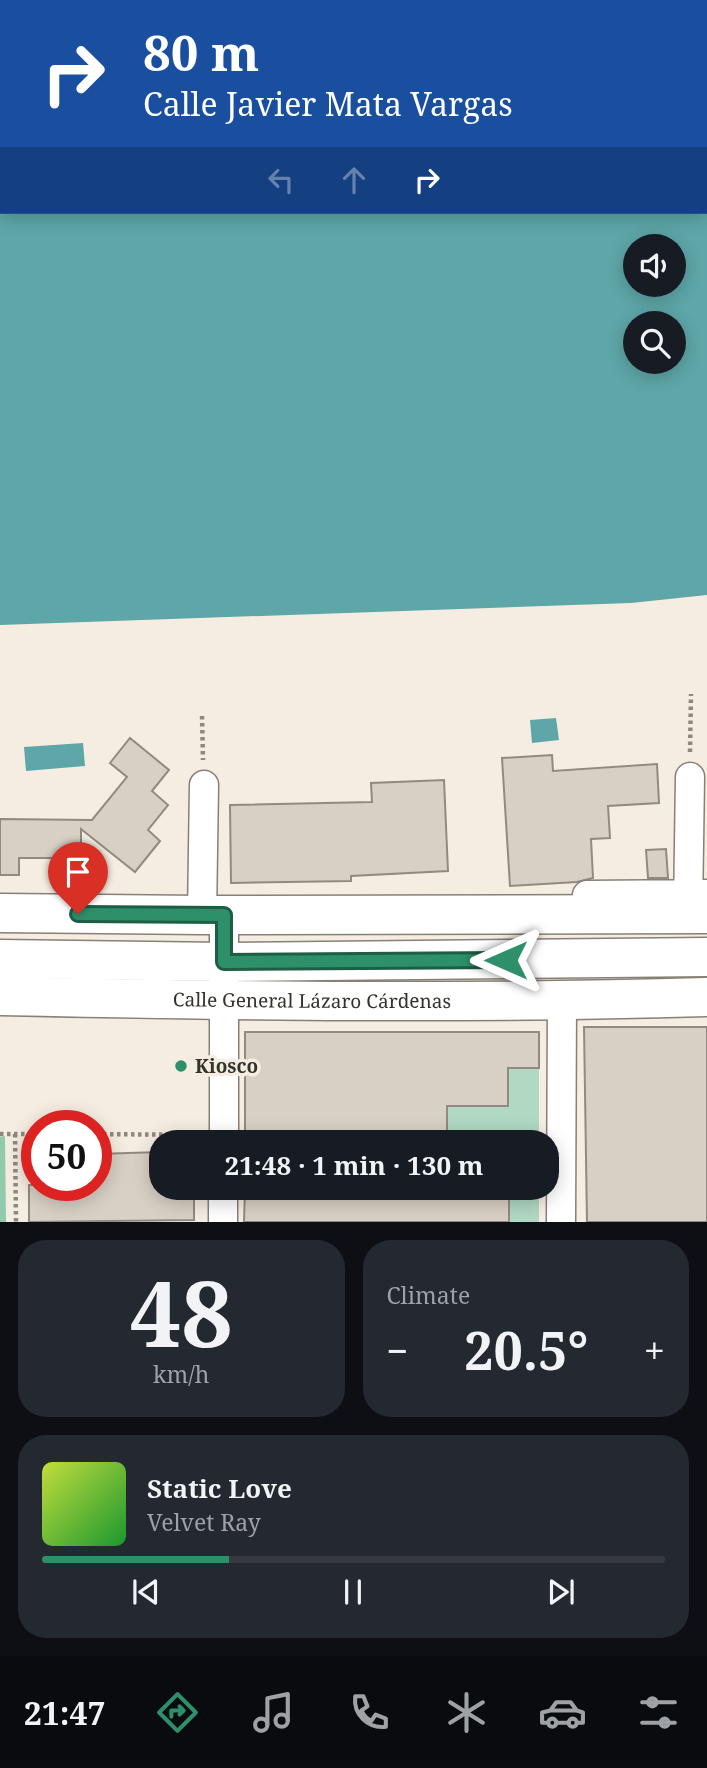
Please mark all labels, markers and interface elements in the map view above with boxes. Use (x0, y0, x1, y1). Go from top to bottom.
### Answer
text: 80 m (143, 19, 259, 85)
icon: right (28, 28, 119, 119)
text: Calle Javier Mata Vargas (143, 82, 513, 125)
icon: left (262, 161, 300, 199)
icon: ahead (335, 161, 373, 199)
icon: right (408, 161, 446, 199)
map controls (623, 234, 686, 374)
button: sound (623, 234, 686, 297)
button: search (623, 311, 686, 374)
pin (48, 842, 108, 914)
icon: arrive (59, 853, 97, 891)
position arrow (469, 923, 543, 997)
street label: Calle General Lázaro Cárdenas (173, 986, 451, 1014)
place label: Kiosco (195, 1053, 258, 1079)
marker: Kiosco (173, 1058, 189, 1074)
speed limit sign: 50 (21, 1110, 112, 1201)
text: 21:48 · 1 min · 130 m (224, 1147, 484, 1183)
text: 48 (130, 1250, 233, 1374)
text: Climate (387, 1279, 470, 1311)
text: 20.5° (464, 1314, 588, 1385)
text: − (387, 1324, 409, 1376)
text: + (644, 1324, 665, 1376)
text: km/h (153, 1358, 209, 1390)
text: Static Love (147, 1470, 292, 1506)
text: Velvet Ray (147, 1506, 261, 1538)
icon: previous (127, 1573, 165, 1611)
icon: pause (334, 1573, 372, 1611)
icon: next (542, 1573, 580, 1611)
icon: directions (153, 1688, 202, 1737)
icon: music (249, 1688, 298, 1737)
icon: phone (345, 1688, 394, 1737)
icon: climate (442, 1688, 491, 1737)
icon: car (538, 1688, 587, 1737)
icon: filters (634, 1688, 683, 1737)
text: 21:47 (24, 1691, 106, 1734)

